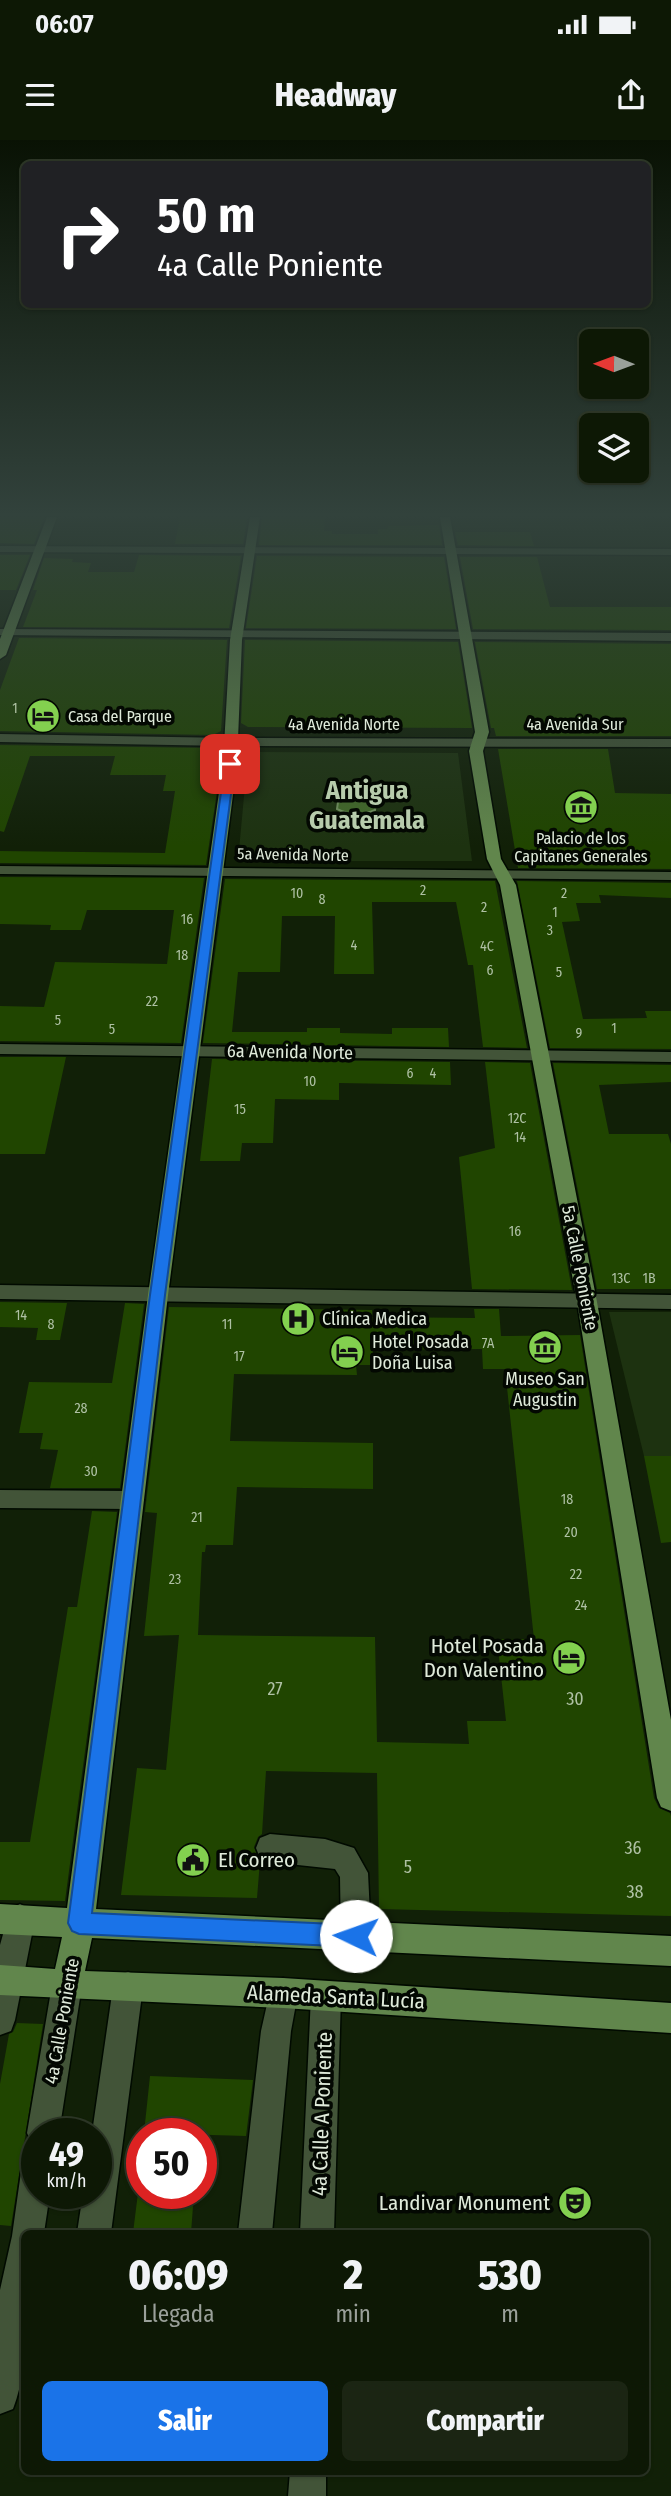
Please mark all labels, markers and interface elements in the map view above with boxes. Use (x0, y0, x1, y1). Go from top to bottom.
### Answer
text: 06:07 (35, 9, 94, 40)
icon: menu (21, 76, 59, 114)
text: Headway (275, 76, 396, 114)
icon: share (612, 76, 650, 114)
text: 50 m (157, 186, 255, 245)
icon: right (42, 189, 133, 280)
text: 4a Calle Poniente (157, 246, 383, 284)
north arrow (579, 329, 649, 399)
map controls (579, 329, 649, 483)
button: layers (579, 413, 649, 483)
hotel icon: Casa del Parque (24, 697, 62, 735)
house number: 1 (12, 700, 18, 717)
place label: Casa del Parque (68, 707, 172, 726)
street label: 4a Avenida Norte (288, 715, 400, 734)
street label: 4a Avenida Sur (526, 715, 624, 734)
pin (200, 734, 260, 794)
icon: arrive (211, 745, 249, 783)
district label: Antigua Guatemala (309, 775, 425, 836)
museum icon: Palacio de los Capitanes Generales (562, 788, 600, 826)
place label: Palacio de los Capitanes Generales (514, 829, 648, 866)
street label: 5a Avenida Norte (237, 844, 349, 865)
house number: 2 (420, 882, 426, 899)
house number: 10 (291, 885, 303, 902)
house number: 2 (561, 885, 567, 902)
house number: 8 (319, 891, 326, 908)
house number: 2 (481, 899, 487, 916)
house number: 1 (552, 904, 558, 921)
house number: 16 (181, 911, 193, 928)
house number: 3 (547, 922, 553, 939)
house number: 4 (351, 937, 358, 954)
house number: 4C (480, 938, 494, 955)
house number: 18 (176, 947, 188, 964)
house number: 6 (487, 962, 494, 979)
house number: 5 (556, 964, 562, 981)
house number: 22 (146, 993, 158, 1010)
house number: 5 (55, 1012, 61, 1029)
house number: 1 (611, 1020, 617, 1037)
house number: 5 (109, 1021, 115, 1038)
house number: 9 (576, 1025, 583, 1042)
street label: 6a Avenida Norte (227, 1040, 353, 1064)
house number: 6 (407, 1065, 414, 1082)
house number: 4 (430, 1065, 437, 1082)
house number: 10 (304, 1073, 316, 1090)
house number: 15 (234, 1101, 246, 1118)
house number: 12C (508, 1110, 526, 1127)
house number: 14 (514, 1129, 526, 1146)
street label: 5a Calle Poniente (557, 1204, 603, 1332)
house number: 16 (509, 1223, 521, 1240)
house number: 13C (612, 1270, 630, 1287)
house number: 1B (642, 1270, 656, 1287)
hospital icon: Clínica Medica (279, 1300, 317, 1338)
house number: 14 (15, 1307, 27, 1324)
place label: Clínica Medica (322, 1308, 427, 1330)
house number: 8 (48, 1316, 55, 1333)
house number: 11 (222, 1316, 232, 1333)
museum icon: Museo San Augustin (526, 1328, 564, 1366)
place label: Hotel Posada Doña Luisa (372, 1331, 469, 1374)
hotel icon: Hotel Posada Doña Luisa (328, 1333, 366, 1371)
house number: 7A (482, 1335, 495, 1352)
house number: 17 (233, 1348, 245, 1365)
place label: Museo San Augustin (505, 1368, 585, 1411)
house number: 28 (74, 1400, 88, 1417)
house number: 30 (84, 1463, 98, 1480)
house number: 18 (561, 1491, 573, 1508)
house number: 21 (191, 1509, 203, 1526)
house number: 20 (564, 1524, 578, 1541)
house number: 22 (570, 1566, 582, 1583)
house number: 23 (169, 1571, 181, 1588)
house number: 24 (575, 1597, 588, 1614)
place label: Hotel Posada Don Valentino (424, 1633, 544, 1683)
hotel icon: Hotel Posada Don Valentino (550, 1639, 588, 1677)
house number: 27 (267, 1678, 283, 1700)
house number: 30 (566, 1688, 584, 1710)
house number: 36 (624, 1837, 642, 1859)
public building icon: El Correo (174, 1841, 212, 1879)
place label: El Correo (218, 1847, 295, 1873)
house number: 5 (404, 1856, 412, 1878)
house number: 38 (626, 1881, 644, 1903)
position arrow (319, 1899, 393, 1973)
street label: 4a Calle Poniente (40, 1956, 84, 2086)
street label: Alameda Santa Lucía (246, 1979, 426, 2015)
street label: 4a Calle A Poniente (306, 2031, 338, 2197)
speed limit sign: 50 (126, 2118, 217, 2209)
text: 49 (49, 2133, 84, 2175)
text: km/h (46, 2170, 87, 2192)
theatre icon: Landivar Monument (556, 2184, 594, 2222)
place label: Landivar Monument (379, 2190, 550, 2216)
text: 06:09 (128, 2250, 228, 2300)
text: 2 (343, 2250, 363, 2300)
text: 530 (478, 2250, 542, 2300)
text: Llegada (142, 2300, 214, 2328)
text: min (335, 2300, 371, 2328)
text: m (501, 2300, 519, 2328)
button: Salir (42, 2381, 328, 2461)
button: Compartir (342, 2381, 628, 2461)

